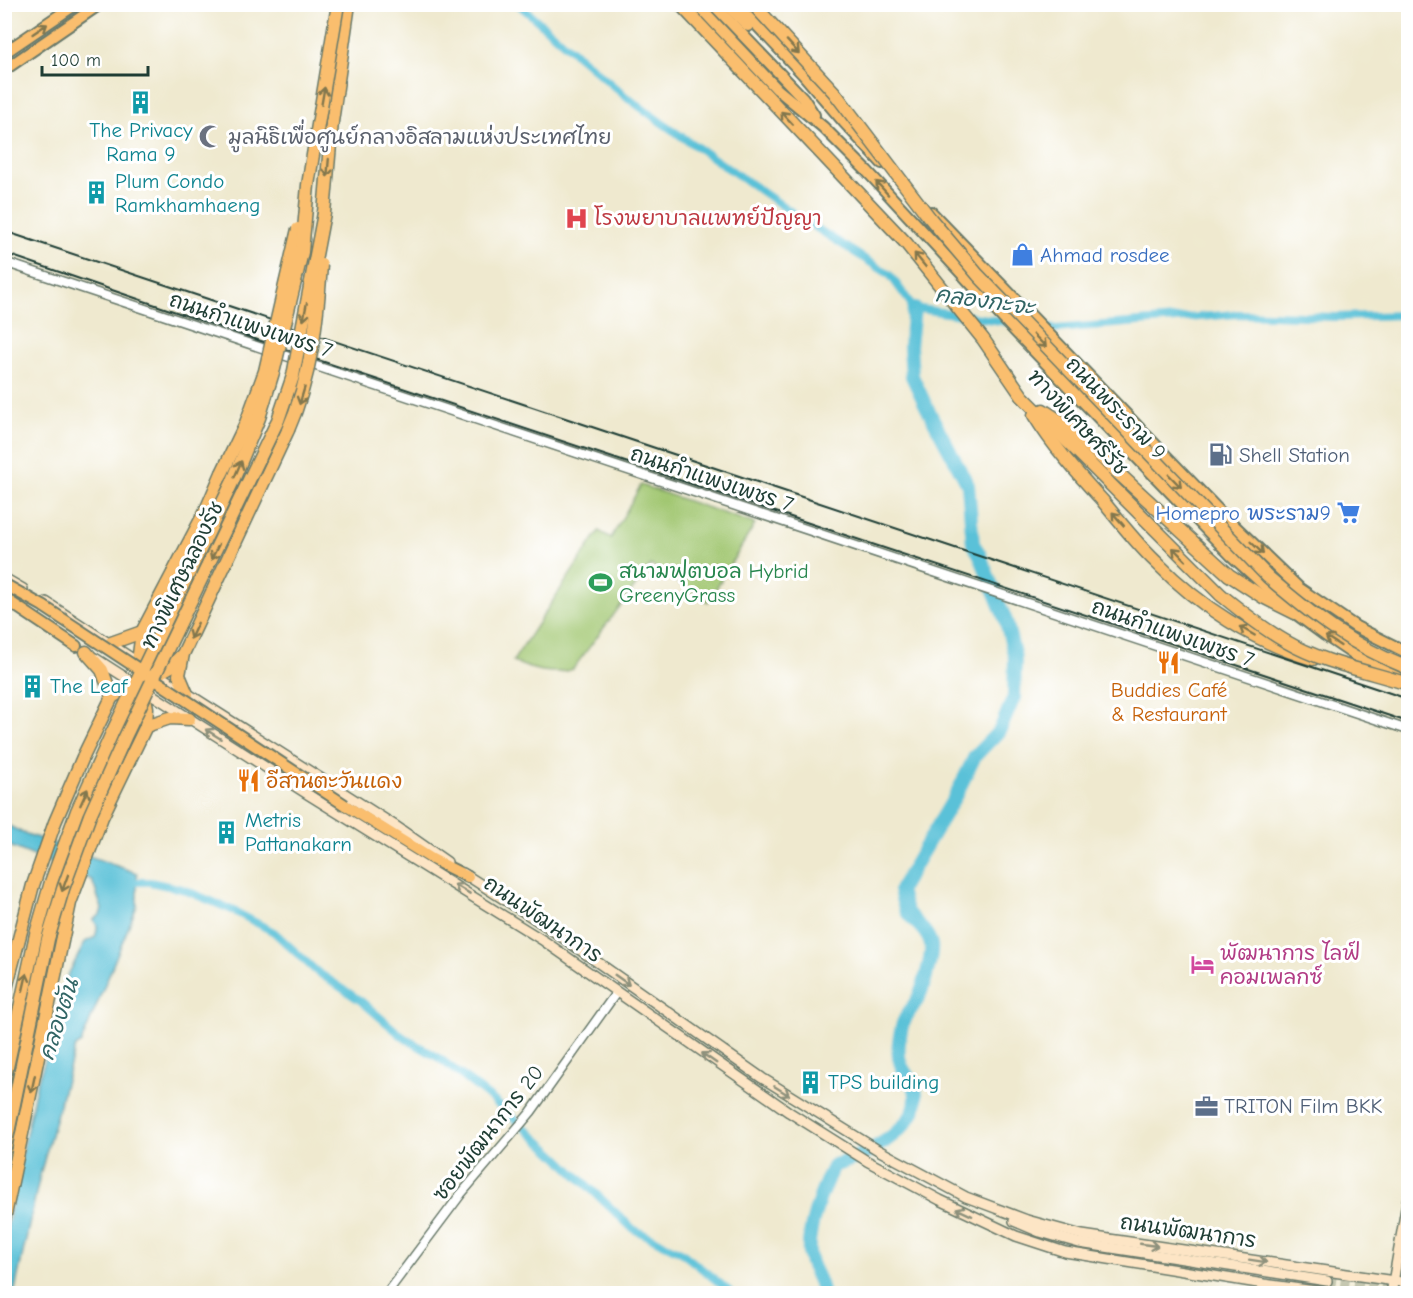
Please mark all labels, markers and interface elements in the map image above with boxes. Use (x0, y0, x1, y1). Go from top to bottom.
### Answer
one-way arrow (32, 22, 49, 35)
scale bar (42, 39, 148, 77)
one-way arrow (786, 39, 800, 54)
text: 100 m (51, 50, 101, 71)
one-way arrow (318, 86, 329, 106)
building icon: The Privacy Rama 9 (128, 89, 154, 115)
one-way arrow (779, 111, 794, 126)
place label: The Privacy Rama 9 (89, 118, 193, 166)
place label: มูลนิธิเพื่อศูนย์กลางอิสลามแห่งประเทศไทย (228, 119, 612, 153)
mosque icon: มูลนิธิเพื่อศูนย์กลางอิสลามแห่งประเทศไทย (197, 124, 223, 150)
one-way arrow (322, 157, 333, 177)
place label: Plum Condo Ramkhamhaeng (115, 169, 260, 217)
building icon: Plum Condo Ramkhamhaeng (84, 180, 110, 206)
one-way arrow (875, 180, 889, 195)
hospital icon: โรงพยาบาลแพทย์ปัญญา (563, 205, 589, 231)
place label: โรงพยาบาลแพทย์ปัญญา (594, 205, 822, 230)
shop icon: Ahmad rosdee (1009, 242, 1035, 268)
place label: Ahmad rosdee (1040, 243, 1170, 267)
one-way arrow (914, 253, 927, 269)
water label: คลองกะจะ (934, 281, 1038, 321)
street label: ถนนกำแพงเพชร 7 (166, 286, 336, 363)
one-way arrow (299, 302, 310, 321)
one-way arrow (1033, 333, 1048, 348)
street label: ถนนพระราม 9 (1061, 352, 1171, 464)
street label: ทางพิเศษศรีรัช (1023, 364, 1133, 480)
one-way arrow (296, 386, 307, 405)
street label: ถนนกำแพงเพชร 7 (627, 440, 797, 517)
fuel station icon: Shell Station (1208, 442, 1234, 468)
place label: Shell Station (1239, 443, 1350, 467)
one-way arrow (233, 460, 244, 478)
one-way arrow (1168, 474, 1182, 489)
street label: ทางพิเศษฉลองรัช (136, 497, 228, 653)
supermarket icon: Homepro พระราม9 (1336, 500, 1362, 526)
place label: Homepro พระราม9 (1156, 501, 1331, 525)
one-way arrow (1111, 512, 1125, 527)
one-way arrow (1250, 540, 1265, 555)
one-way arrow (209, 543, 221, 561)
one-way arrow (1172, 547, 1187, 561)
place label: สนามฟุตบอล Hybrid GreenyGrass (619, 559, 809, 607)
sports icon: สนามฟุตบอล Hybrid GreenyGrass (588, 570, 614, 596)
street label: ถนนกำแพงเพชร 7 (1089, 593, 1258, 672)
one-way arrow (187, 622, 199, 640)
one-way arrow (1239, 625, 1256, 637)
one-way arrow (1325, 634, 1342, 646)
restaurant icon: Buddies Café & Restaurant (1156, 649, 1182, 675)
building icon: The Leaf (19, 673, 45, 699)
place label: The Leaf (50, 674, 128, 698)
place label: Buddies Café & Restaurant (1111, 678, 1228, 726)
one-way arrow (205, 728, 222, 740)
restaurant icon: อีสานตะวันแดง (235, 768, 261, 794)
place label: อีสานตะวันแดง (266, 769, 402, 793)
one-way arrow (79, 788, 90, 806)
place label: Metris Pattanakarn (245, 808, 352, 856)
building icon: Metris Pattanakarn (214, 819, 240, 845)
street label: ถนนพัฒนาการ (479, 871, 607, 967)
one-way arrow (59, 873, 70, 891)
one-way arrow (454, 882, 471, 894)
place label: พัฒนาการ ไลฟ์ คอมเพลกซ์ (1220, 940, 1360, 989)
hotel icon: พัฒนาการ ไลฟ์ คอมเพลกซ์ (1189, 952, 1215, 978)
one-way arrow (19, 973, 31, 992)
water label: คลองตัน (34, 974, 85, 1063)
one-way arrow (613, 974, 629, 986)
one-way arrow (702, 1052, 718, 1064)
street label: ซอยพัฒนาการ 20 (428, 1061, 548, 1205)
building icon: TPS building (797, 1069, 823, 1095)
place label: TPS building (828, 1070, 939, 1094)
one-way arrow (27, 1074, 38, 1093)
one-way arrow (773, 1085, 790, 1097)
office icon: TRITON Film BKK (1193, 1093, 1219, 1119)
place label: TRITON Film BKK (1224, 1094, 1382, 1118)
one-way arrow (956, 1206, 974, 1218)
street label: ถนนพัฒนาการ (1118, 1210, 1258, 1252)
one-way arrow (1139, 1240, 1158, 1251)
one-way arrow (1248, 1256, 1268, 1267)

